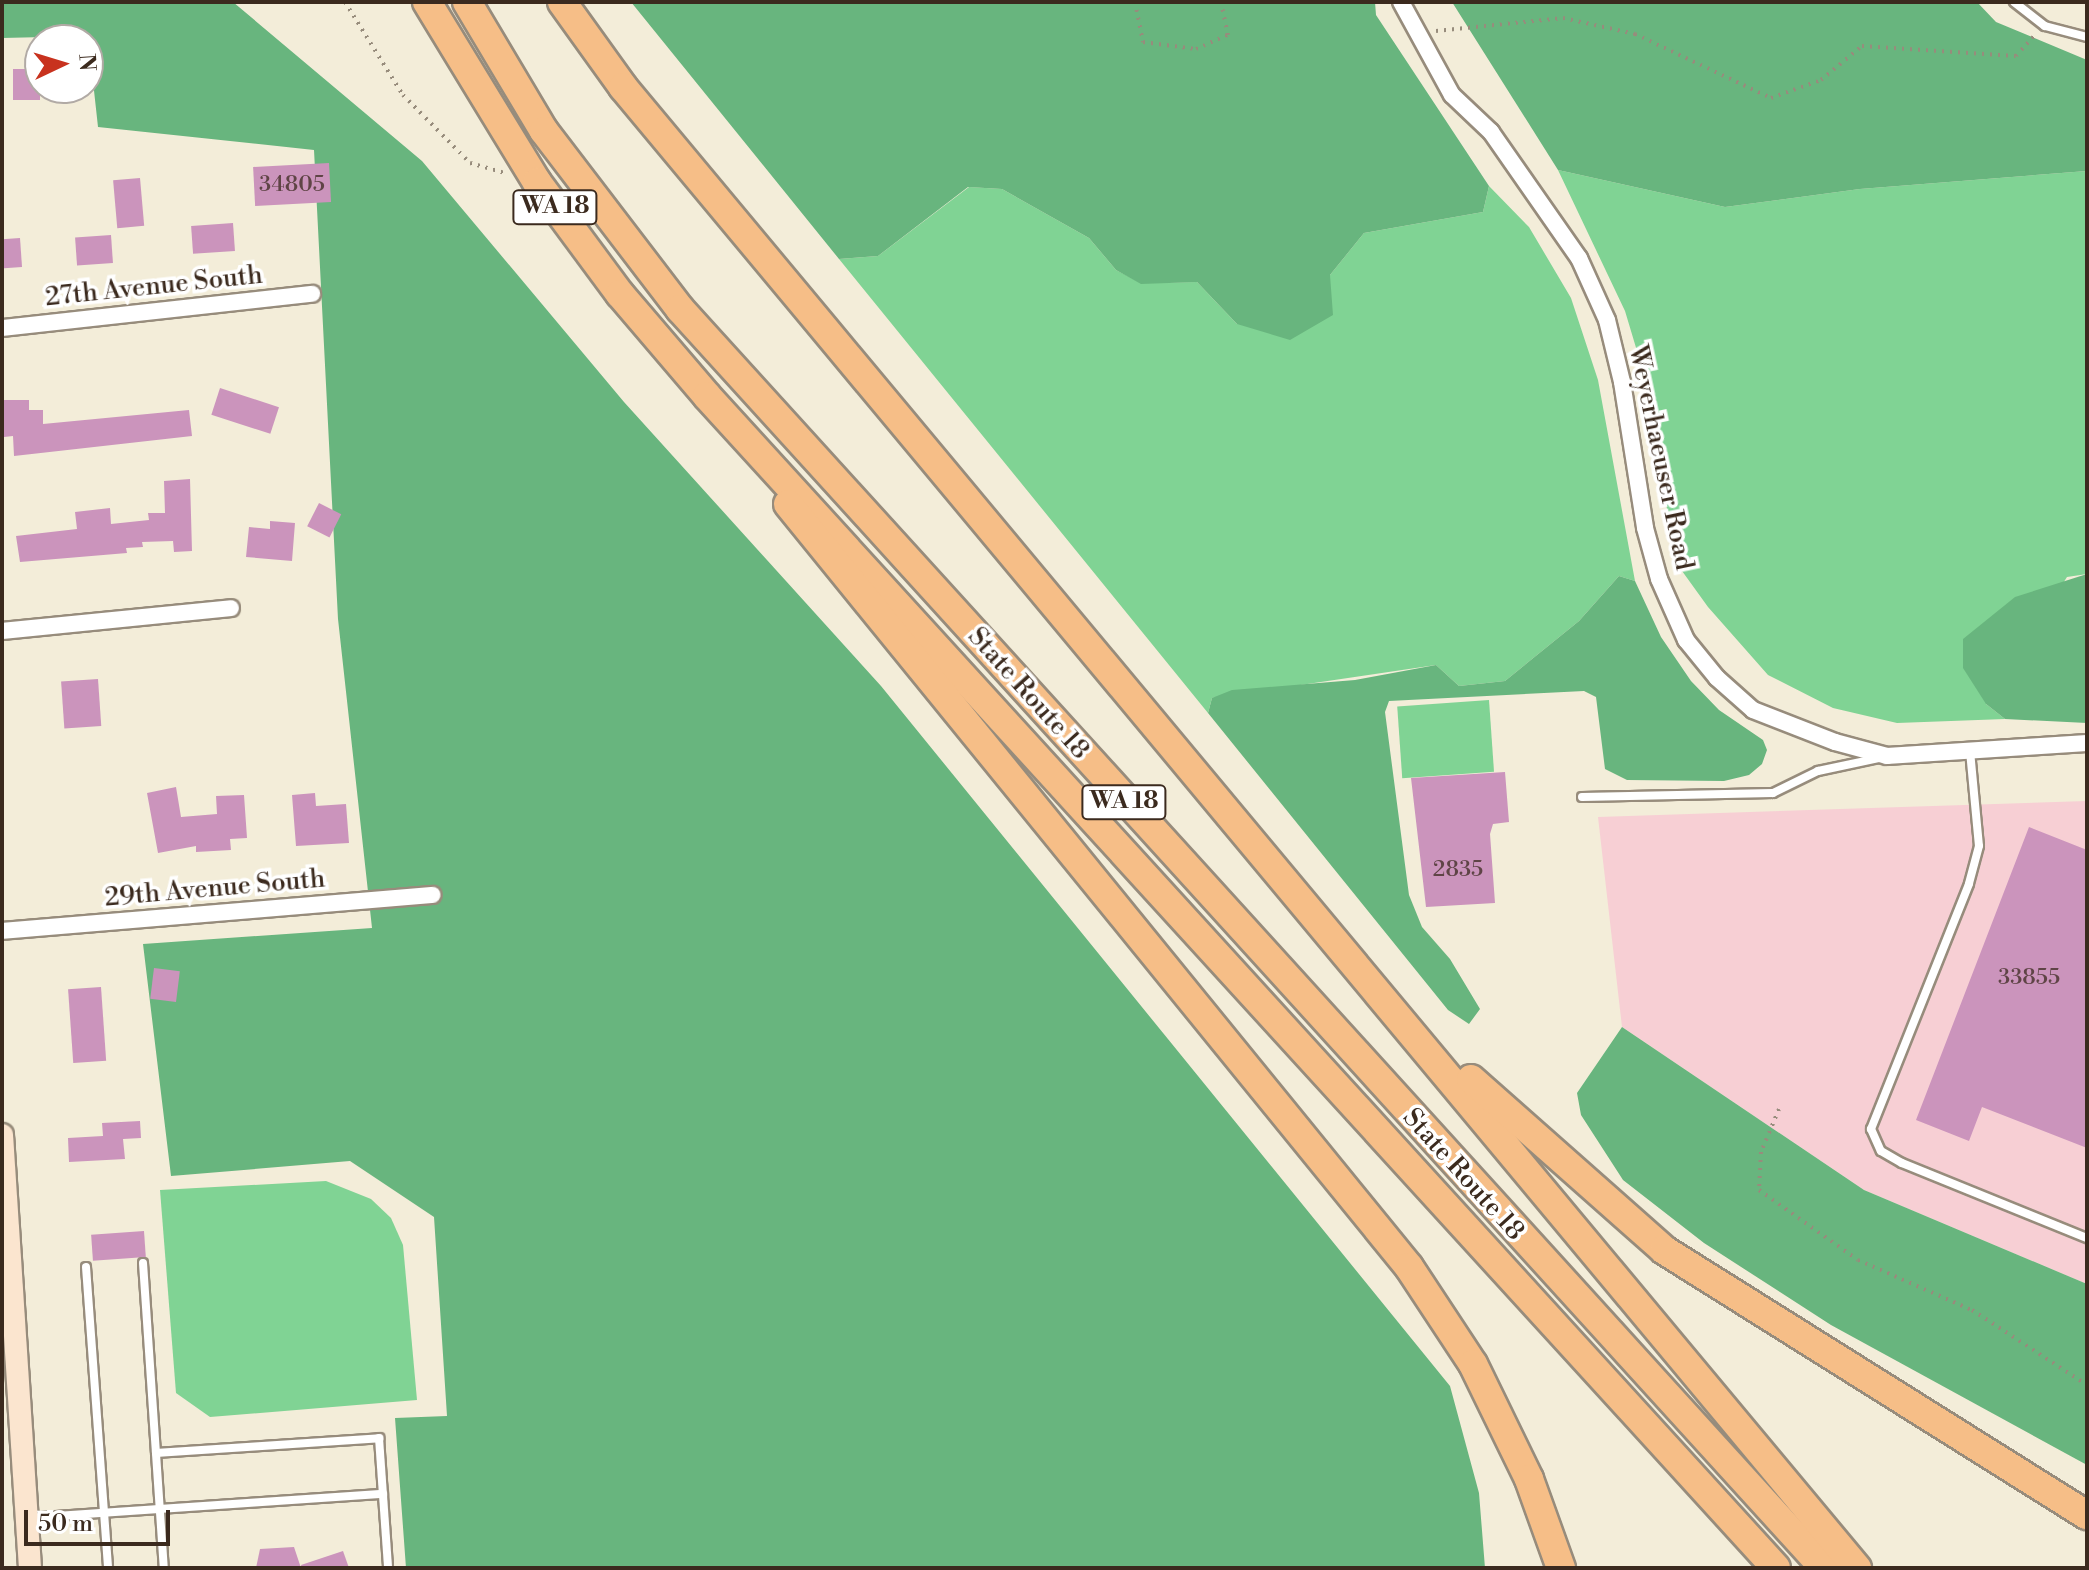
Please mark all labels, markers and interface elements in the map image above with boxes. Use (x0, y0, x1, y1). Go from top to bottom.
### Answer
north arrow (24, 24, 104, 104)
text: N (72, 53, 101, 72)
house number: 34805 (259, 172, 325, 198)
road number: WA 18 (511, 187, 599, 227)
street label: 27th Avenue South (44, 260, 264, 314)
street label: Weyerhaeuser Road (1621, 343, 1699, 573)
street label: State Route 18 (961, 622, 1095, 766)
road number: WA 18 (1080, 782, 1168, 822)
house number: 2835 (1433, 857, 1483, 883)
street label: 29th Avenue South (103, 864, 327, 914)
house number: 33855 (1998, 965, 2060, 991)
street label: State Route 18 (1396, 1103, 1530, 1247)
scale bar (28, 1494, 174, 1544)
text: 50 m (38, 1509, 93, 1539)

